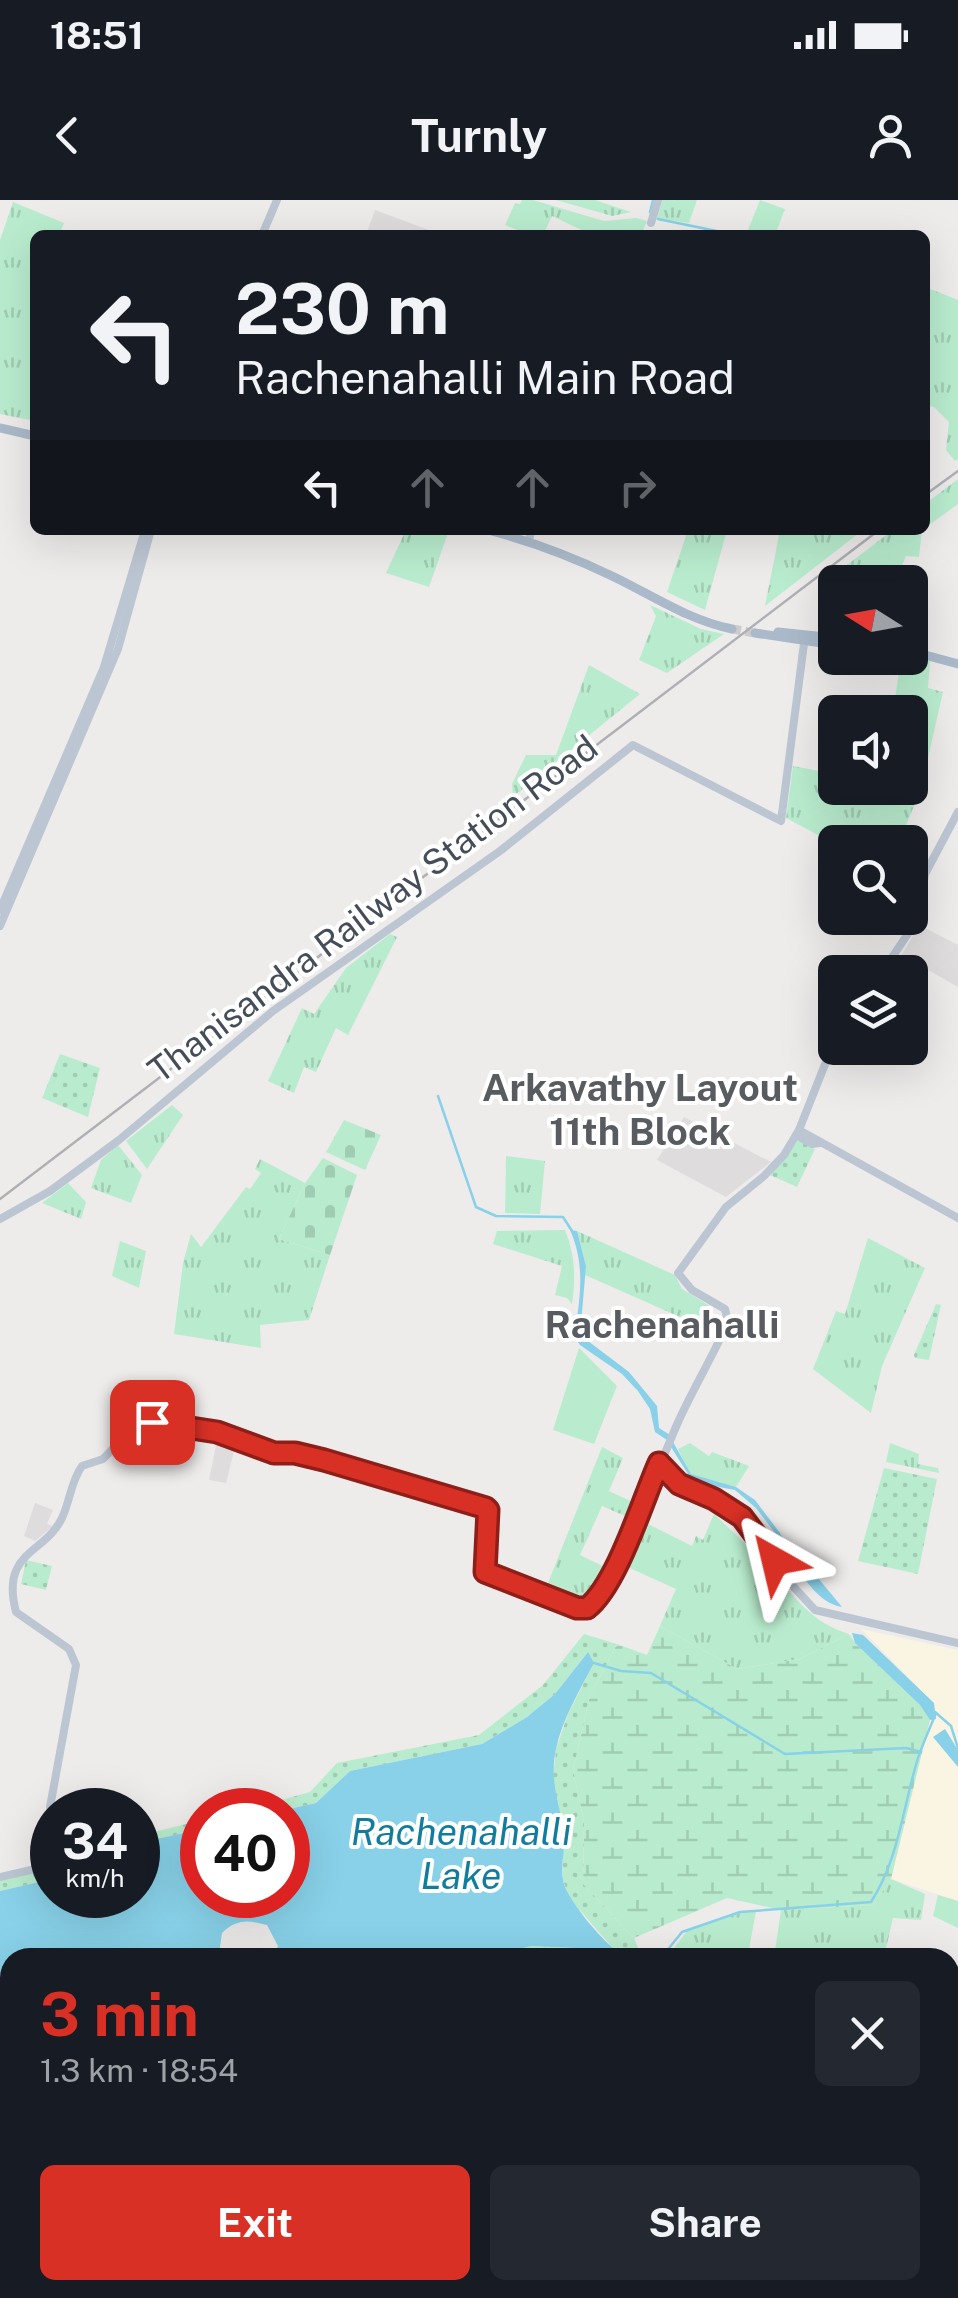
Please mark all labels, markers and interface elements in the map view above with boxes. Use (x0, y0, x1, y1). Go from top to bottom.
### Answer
text: 18:51 (50, 13, 144, 58)
icon: back (40, 108, 95, 163)
icon: person (863, 108, 918, 163)
text: Turnly (411, 109, 547, 162)
text: 230 m (235, 267, 449, 350)
icon: left (70, 270, 200, 400)
text: Rachenahalli Main Road (235, 351, 735, 404)
icon: left (295, 460, 350, 515)
icon: ahead (400, 460, 455, 515)
icon: ahead (505, 460, 560, 515)
icon: right (610, 460, 665, 515)
north arrow (818, 565, 928, 675)
map controls (818, 565, 928, 1065)
button: sound (818, 695, 928, 805)
street label: Thanisandra Railway Station Road (140, 726, 605, 1091)
button: search (818, 825, 928, 935)
button: layers (818, 955, 928, 1065)
district label: Arkavathy Layout 11th Block (482, 1065, 798, 1154)
district label: Rachenahalli (545, 1302, 779, 1347)
pin (110, 1380, 195, 1465)
icon: arrive (125, 1395, 180, 1450)
position arrow (723, 1509, 827, 1613)
speed limit sign: 40 (180, 1788, 310, 1918)
water label: Rachenahalli Lake (351, 1809, 571, 1898)
text: 34 (62, 1811, 128, 1870)
text: km/h (66, 1863, 124, 1893)
text: 3 min (40, 1979, 199, 2050)
button: close (815, 1981, 920, 2086)
text: 1.3 km · 18:54 (40, 2052, 238, 2089)
button: Exit (40, 2165, 470, 2280)
button: Share (490, 2165, 920, 2280)

